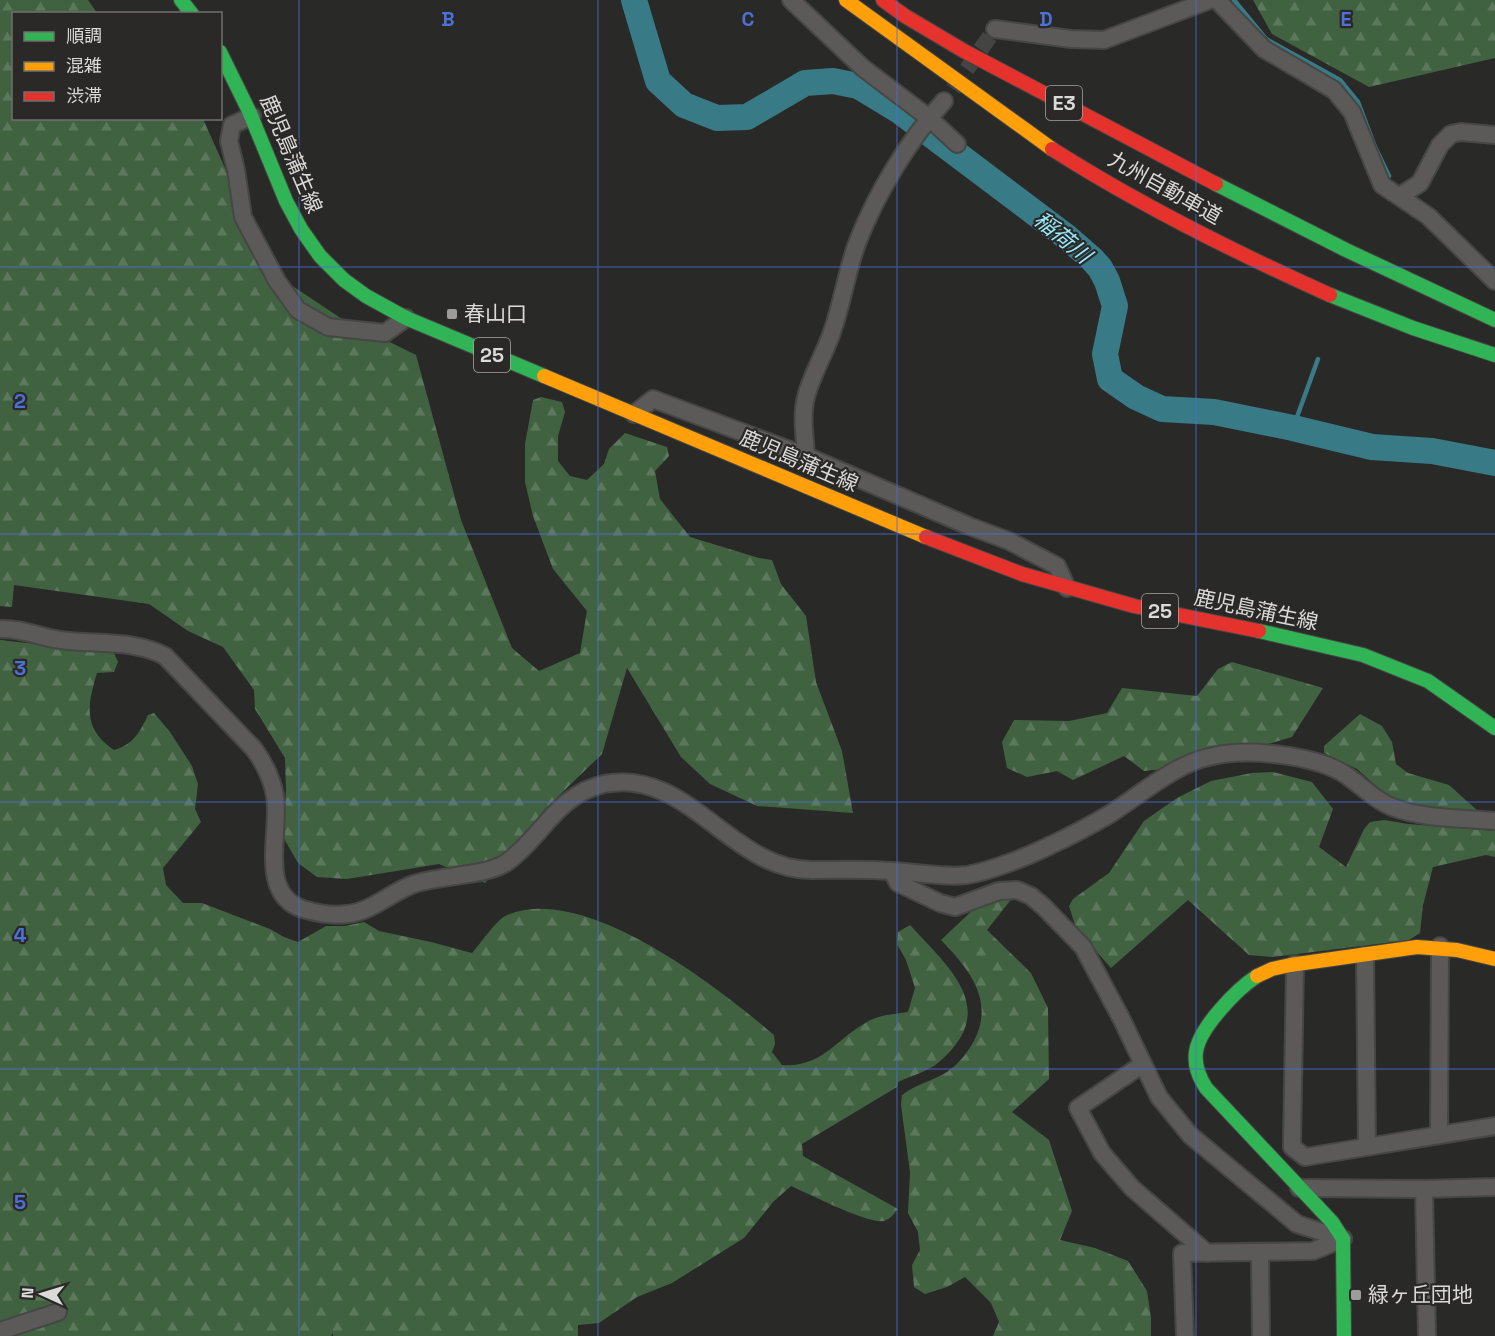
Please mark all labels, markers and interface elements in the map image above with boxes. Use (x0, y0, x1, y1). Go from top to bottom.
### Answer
text: B (441, 6, 455, 32)
text: C (742, 6, 755, 32)
text: D (1039, 6, 1053, 32)
text: E (1340, 6, 1352, 32)
legend (12, 12, 222, 120)
text: 順調 (66, 24, 102, 47)
text: 混雑 (66, 54, 102, 77)
text: 渋滞 (66, 84, 102, 107)
road number: E3 (1046, 86, 1082, 120)
street label: 鹿児島蒲生線 (254, 91, 329, 217)
street label: 九州自動車道 (1104, 145, 1227, 230)
water label: 稲荷川 (1029, 205, 1099, 270)
place label: 春山口 (464, 300, 527, 327)
marker: 春山口 (445, 307, 459, 321)
road number: 25 (474, 338, 510, 372)
text: 2 (14, 388, 26, 414)
street label: 鹿児島蒲生線 (736, 423, 862, 498)
street label: 鹿児島蒲生線 (1192, 583, 1321, 636)
road number: 25 (1142, 594, 1178, 628)
text: 3 (14, 655, 26, 681)
text: 4 (14, 922, 27, 948)
text: 5 (14, 1189, 26, 1215)
north arrow (12, 1264, 72, 1324)
place label: 緑ヶ丘団地 (1368, 1281, 1473, 1308)
text: N (17, 1287, 38, 1299)
marker: 緑ヶ丘団地 (1349, 1288, 1363, 1302)

